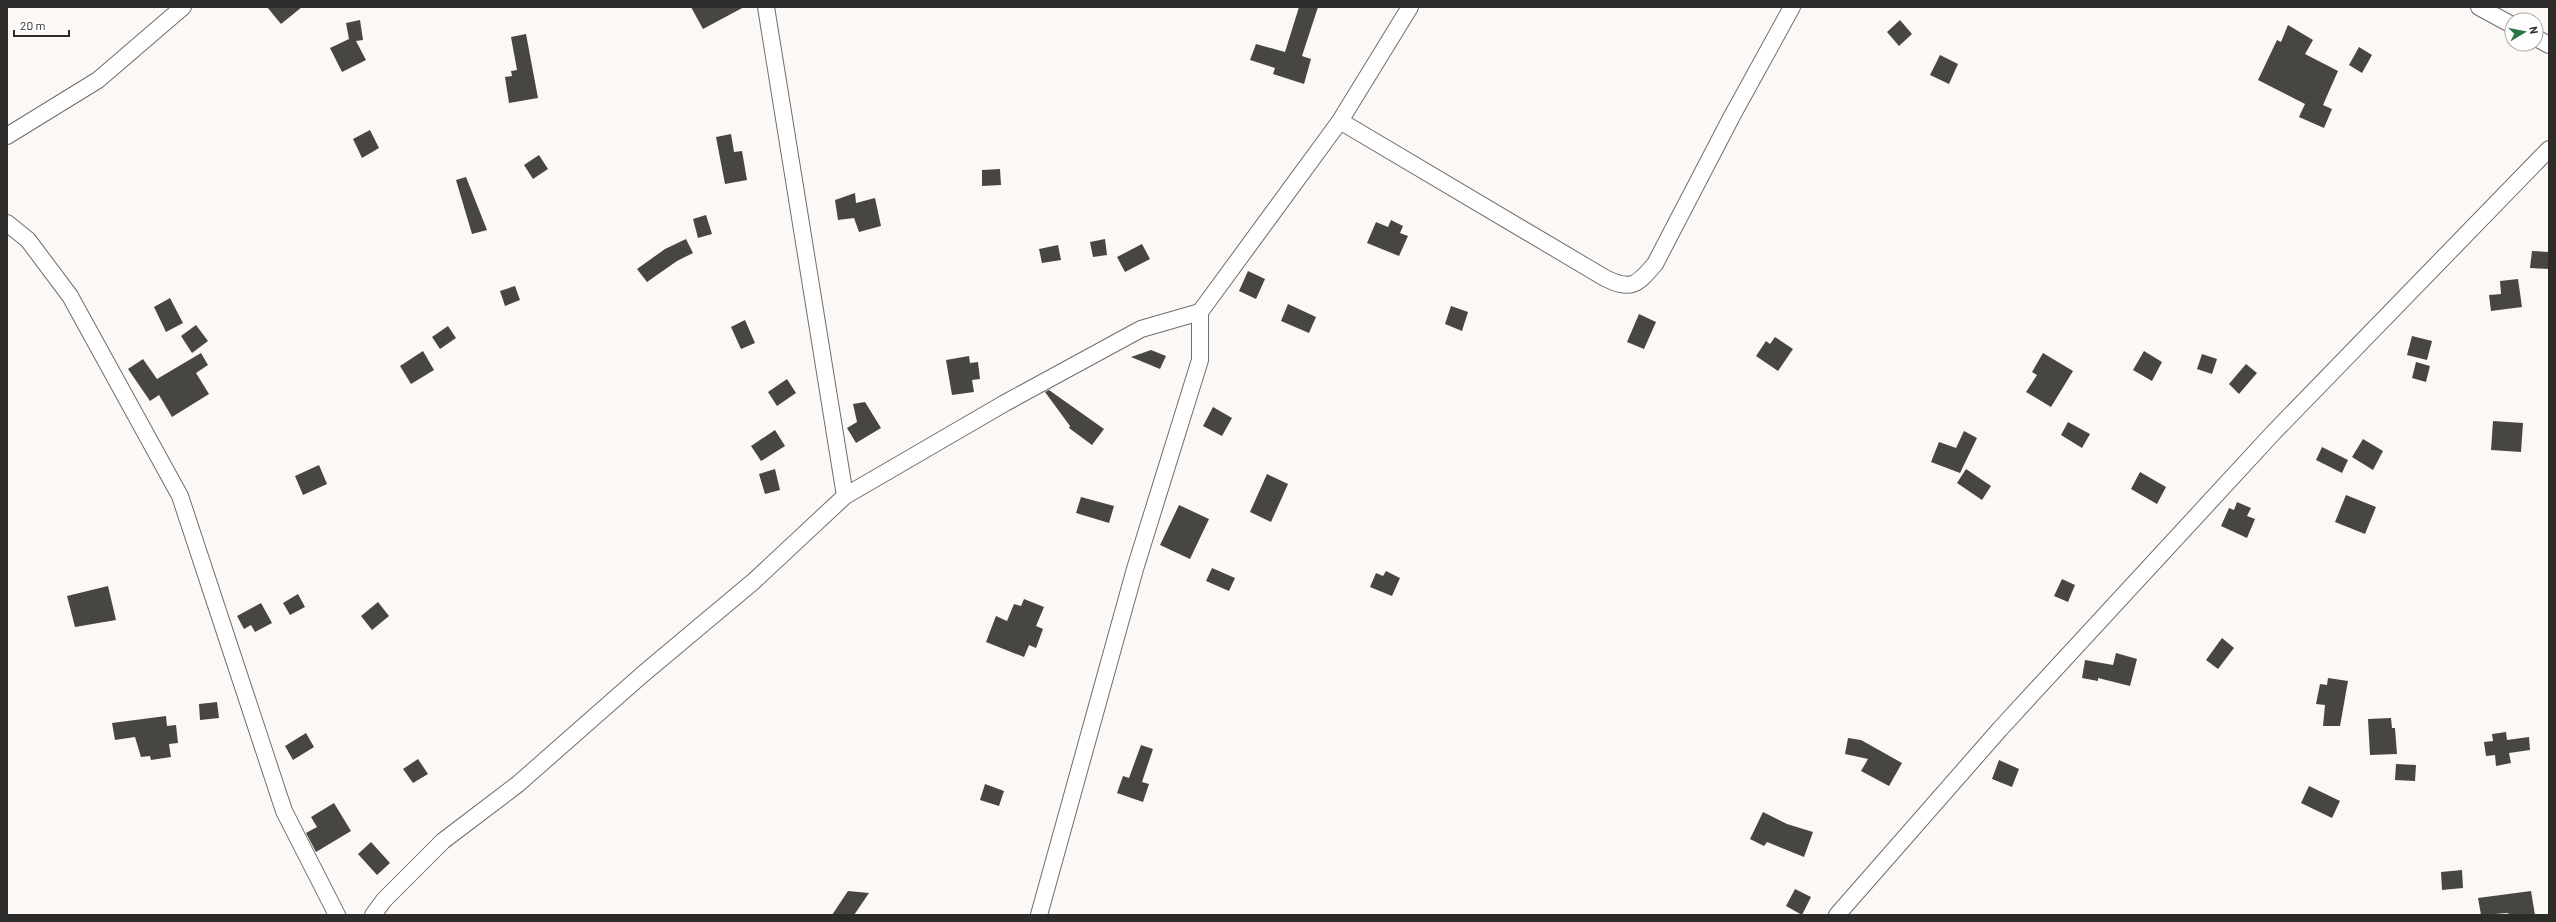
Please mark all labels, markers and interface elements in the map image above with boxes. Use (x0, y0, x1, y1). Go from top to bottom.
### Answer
scale bar (14, 12, 69, 38)
north arrow (2504, 12, 2544, 52)
text: 20 m (20, 18, 46, 32)
text: N (2527, 25, 2541, 35)

